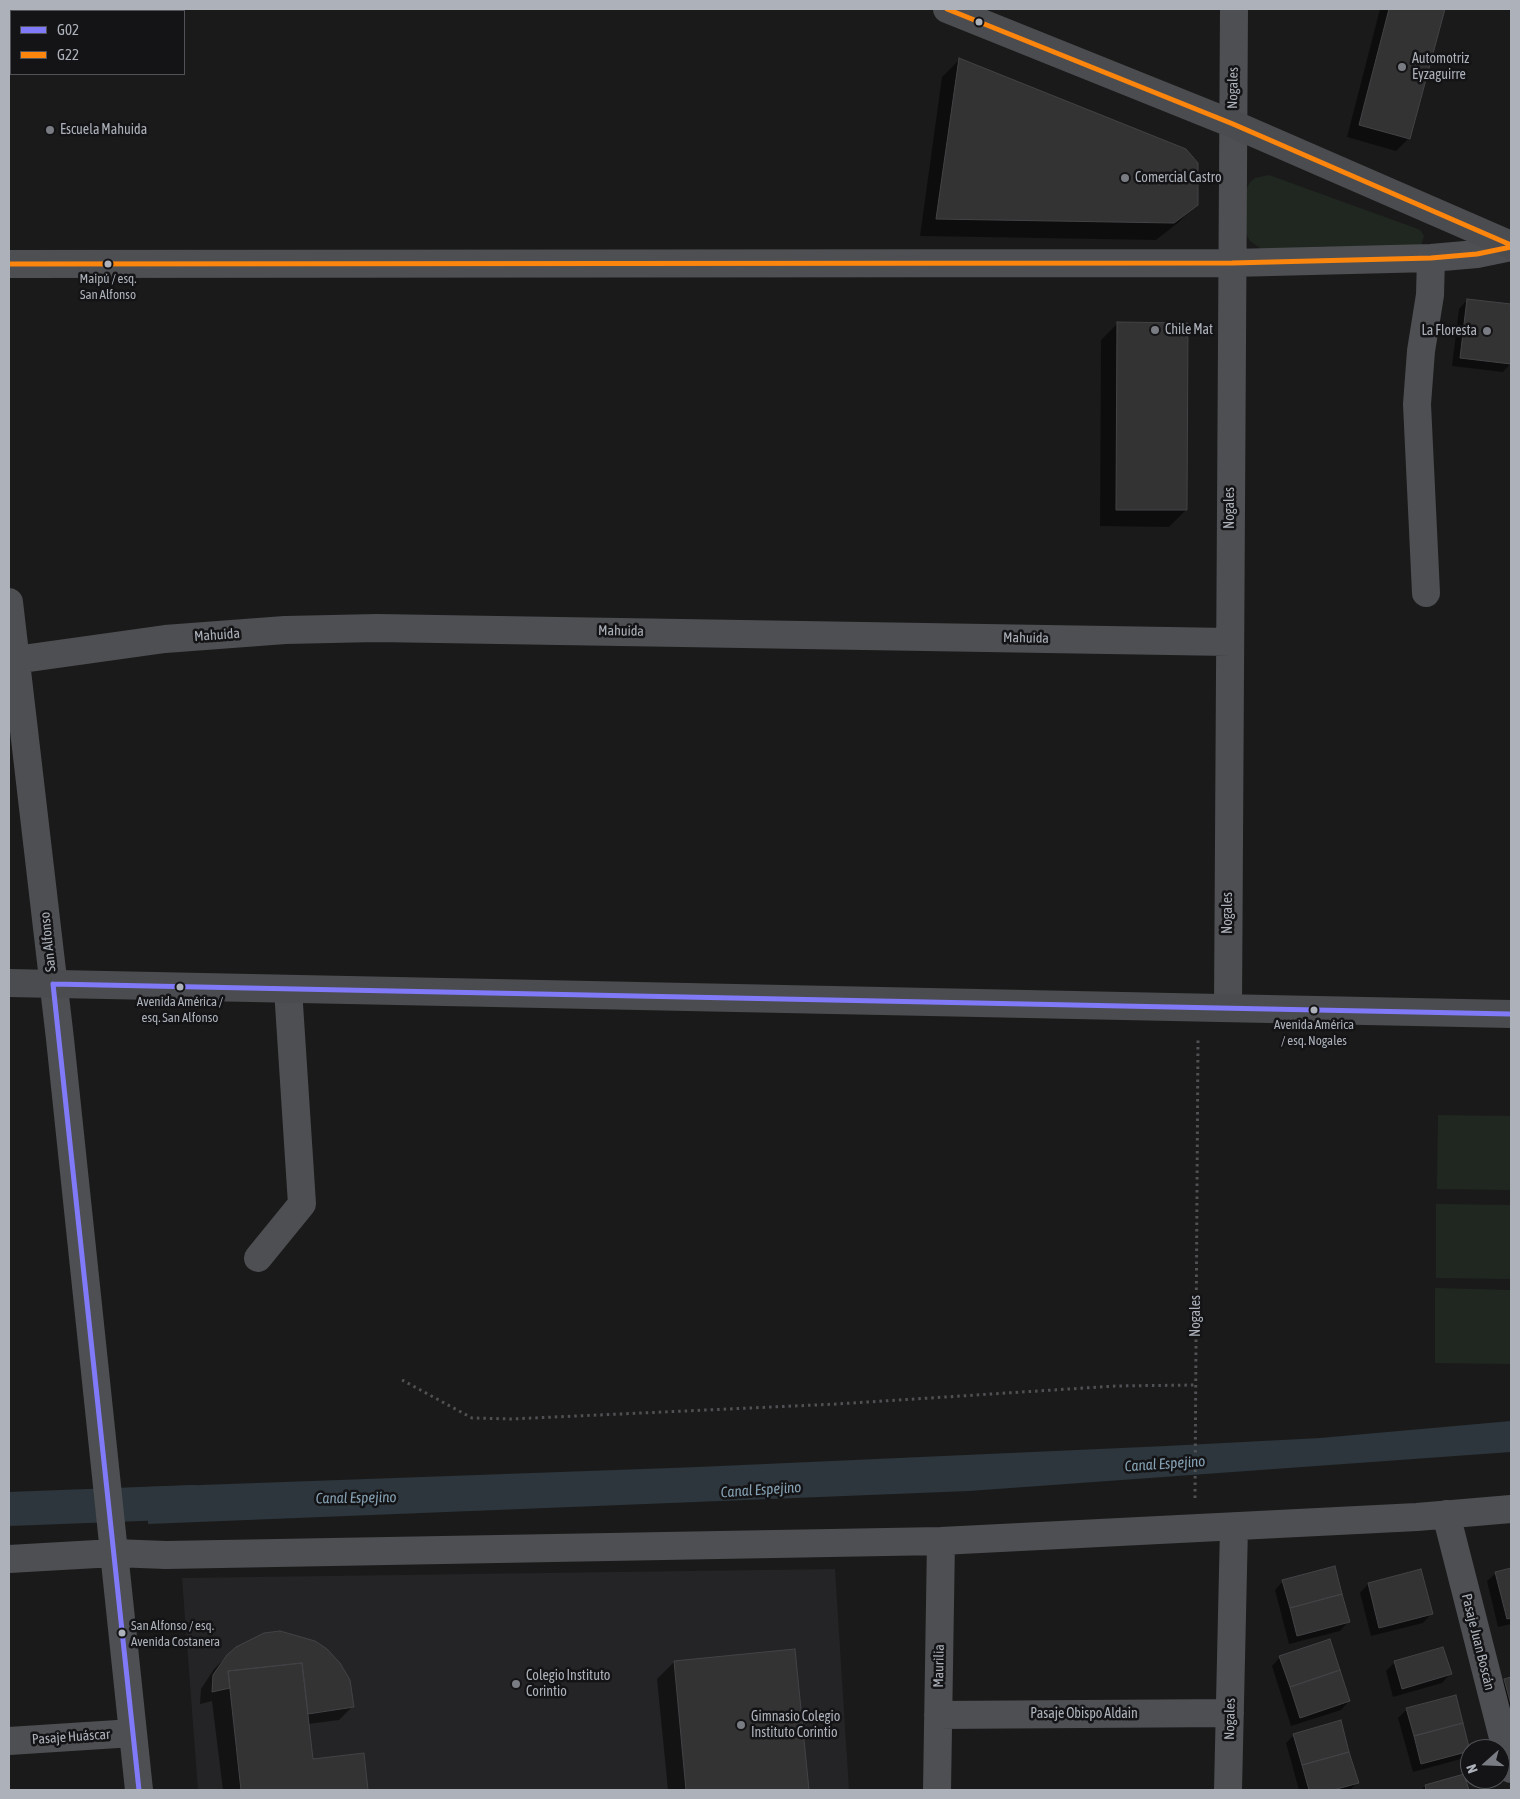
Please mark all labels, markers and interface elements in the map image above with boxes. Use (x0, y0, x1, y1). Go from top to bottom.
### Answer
legend (10, 10, 185, 75)
unlabelled marker (974, 17, 984, 27)
text: G02 (57, 21, 79, 38)
text: G22 (57, 46, 79, 63)
place label: Automotriz Eyzaguirre (1412, 51, 1469, 84)
marker: Automotriz Eyzaguirre (1396, 61, 1408, 73)
street label: Nogales (1224, 67, 1242, 109)
place label: Escuela Mahuida (60, 122, 147, 138)
marker: Escuela Mahuida (44, 124, 56, 136)
place label: Comercial Castro (1135, 170, 1221, 186)
marker: Comercial Castro (1119, 172, 1131, 184)
marker: Maipú / esq. San Alfonso (103, 259, 113, 269)
place label: Maipú / esq. San Alfonso (79, 271, 137, 302)
place label: Chile Mat (1165, 322, 1213, 338)
place label: La Floresta (1421, 323, 1477, 339)
marker: Chile Mat (1149, 324, 1161, 336)
marker: La Floresta (1481, 325, 1493, 337)
street label: Nogales (1222, 487, 1238, 529)
street label: Mahuida (598, 622, 644, 640)
street label: Mahuida (194, 625, 240, 645)
street label: Mahuida (1003, 629, 1049, 647)
street label: Nogales (1220, 892, 1236, 934)
street label: San Alfonso (36, 911, 60, 973)
marker: Avenida América / esq. San Alfonso (175, 982, 185, 992)
place label: Avenida América / esq. San Alfonso (137, 994, 223, 1025)
marker: Avenida América / esq. Nogales (1309, 1005, 1319, 1015)
place label: Avenida América / esq. Nogales (1274, 1017, 1354, 1048)
street label: Nogales (1188, 1295, 1204, 1337)
water label: Canal Espejino (1124, 1452, 1206, 1476)
water label: Canal Espejino (720, 1478, 802, 1502)
water label: Canal Espejino (315, 1488, 397, 1508)
street label: Pasaje Juan Boscán (1458, 1592, 1498, 1692)
place label: San Alfonso / esq. Avenida Costanera (131, 1618, 220, 1649)
marker: San Alfonso / esq. Avenida Costanera (117, 1628, 127, 1638)
street label: Maurilia (930, 1644, 948, 1688)
place label: Colegio Instituto Corintio (526, 1668, 610, 1700)
marker: Colegio Instituto Corintio (510, 1678, 522, 1690)
street label: Nogales (1221, 1698, 1239, 1740)
street label: Pasaje Obispo Aldain (1030, 1706, 1138, 1722)
place label: Gimnasio Colegio Instituto Corintio (751, 1709, 840, 1741)
marker: Gimnasio Colegio Instituto Corintio (735, 1719, 747, 1731)
street label: Pasaje Huáscar (31, 1726, 111, 1748)
north arrow (1460, 1739, 1510, 1789)
text: N (1463, 1762, 1481, 1775)

